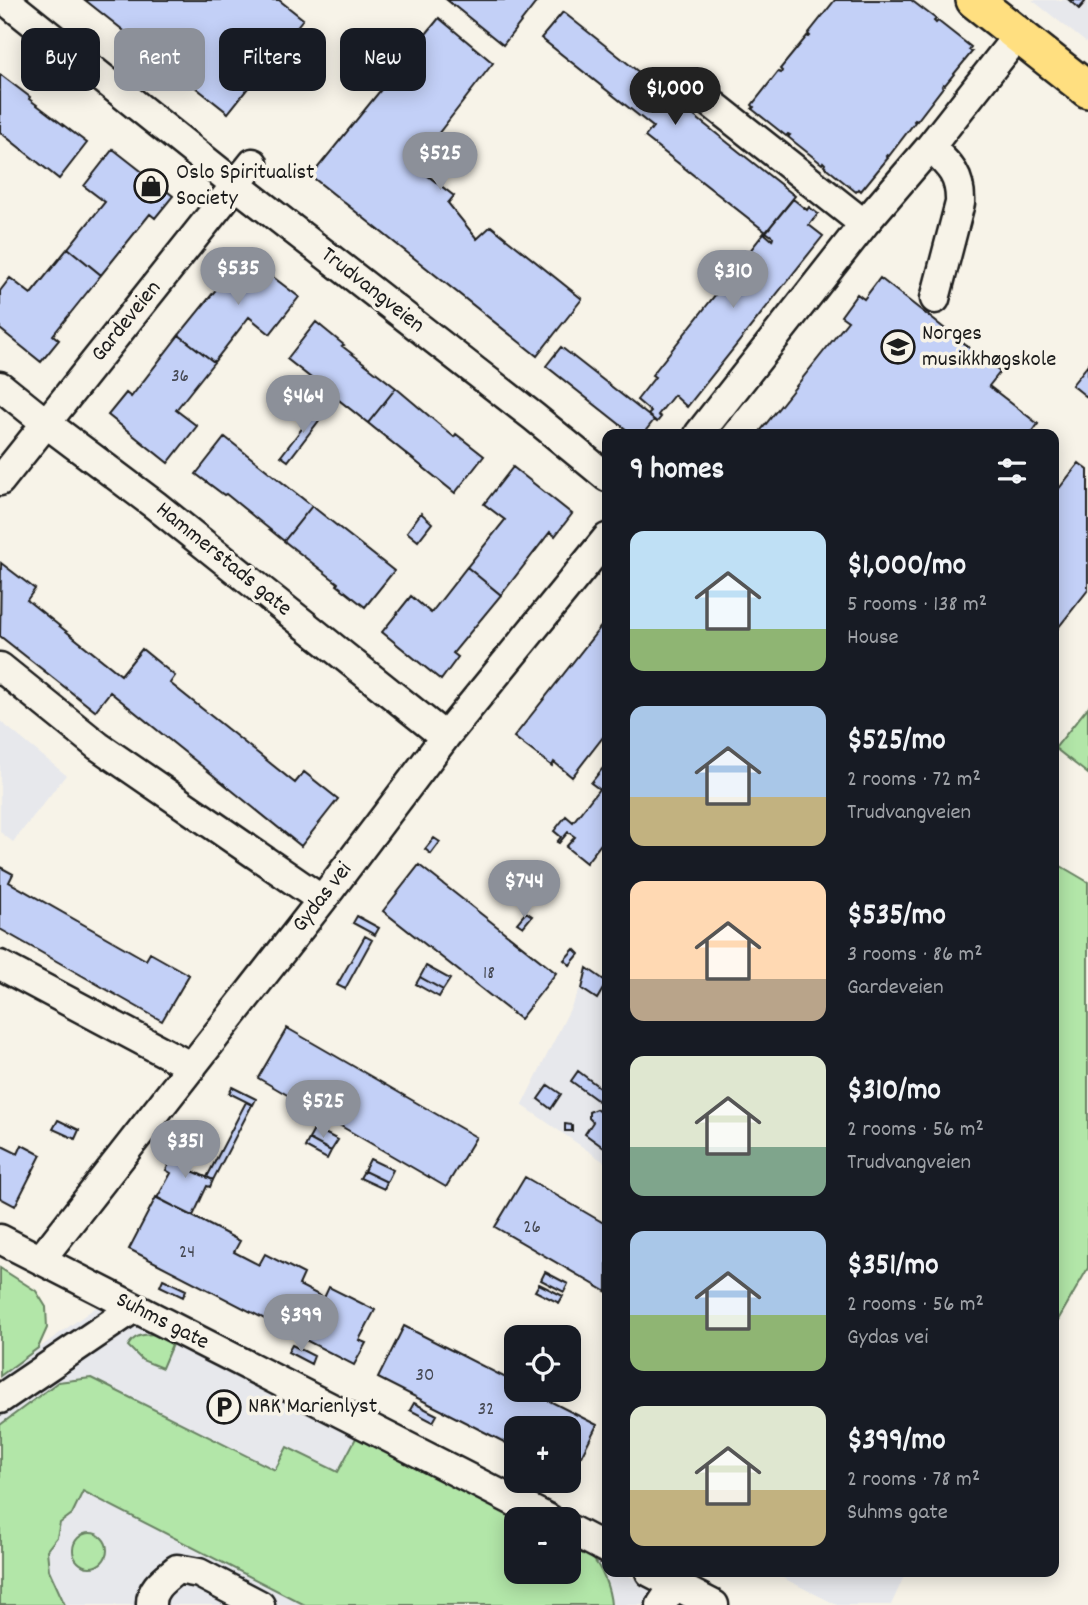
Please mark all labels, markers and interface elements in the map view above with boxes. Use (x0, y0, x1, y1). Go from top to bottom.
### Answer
chip: Buy (21, 28, 100, 91)
chip: Rent (114, 28, 205, 91)
chip: Filters (219, 28, 326, 91)
chip: New (340, 28, 426, 91)
pin: $1,000 (618, 68, 732, 127)
text: $1,000 (646, 73, 704, 106)
pin: $525 (399, 132, 481, 192)
text: $525 (418, 138, 462, 171)
place label: Oslo Spiritualist Society (176, 157, 315, 216)
shop icon: Oslo Spiritualist Society (132, 167, 170, 205)
street label: Trudvangveien (313, 240, 431, 342)
pin: $535 (197, 247, 279, 307)
pin: $310 (692, 250, 774, 310)
text: $535 (216, 253, 260, 286)
text: $310 (713, 256, 753, 289)
street label: Gardeveien (84, 274, 170, 370)
place label: Norges musikkhøgskole (922, 318, 1056, 377)
school or university icon: Norges musikkhøgskole (879, 328, 917, 366)
house number: 36 (171, 364, 189, 391)
pin: $464 (262, 376, 344, 435)
text: $464 (282, 381, 324, 414)
text: 9 homes (630, 450, 724, 493)
icon: filters (993, 452, 1031, 490)
street label: Hammerstads gate (148, 495, 298, 625)
text: $1,000/mo (847, 546, 966, 589)
icon: home (686, 559, 770, 643)
text: 5 rooms · 138 m² (847, 589, 987, 622)
text: House (847, 622, 899, 655)
text: $525/mo (847, 721, 946, 764)
icon: home (686, 734, 770, 818)
text: 2 rooms · 72 m² (847, 764, 981, 797)
text: Trudvangveien (847, 797, 971, 830)
street label: Gydas vei (285, 856, 361, 940)
pin: $744 (483, 860, 565, 920)
text: $744 (504, 866, 544, 899)
text: $535/mo (847, 896, 946, 939)
icon: home (686, 909, 770, 993)
text: 3 rooms · 86 m² (847, 939, 983, 972)
house number: 18 (483, 961, 495, 988)
text: Gardeveien (847, 972, 944, 1005)
text: $310/mo (847, 1071, 941, 1114)
pin: $525 (282, 1080, 364, 1140)
icon: home (686, 1084, 770, 1168)
text: $525 (301, 1086, 345, 1119)
text: 2 rooms · 56 m² (847, 1114, 984, 1147)
pin: $351 (144, 1120, 226, 1180)
text: $351 (166, 1126, 204, 1159)
text: Trudvangveien (847, 1147, 971, 1180)
house number: 26 (523, 1215, 541, 1242)
house number: 24 (179, 1240, 195, 1267)
text: $351/mo (847, 1246, 939, 1289)
icon: home (686, 1259, 770, 1343)
street label: Suhms gate (110, 1284, 214, 1360)
text: 2 rooms · 56 m² (847, 1289, 984, 1322)
pin: $399 (260, 1294, 342, 1354)
text: $399 (280, 1300, 322, 1333)
text: Gydas vei (847, 1322, 928, 1355)
map controls (504, 1325, 581, 1584)
button: locate (504, 1325, 581, 1402)
house number: 30 (416, 1363, 434, 1390)
parking icon: NRK Marienlyst (205, 1388, 243, 1426)
place label: NRK Marienlyst (248, 1391, 377, 1424)
house number: 32 (478, 1397, 494, 1424)
button: + (504, 1416, 581, 1493)
text: $399/mo (847, 1421, 946, 1464)
icon: home (686, 1434, 770, 1518)
text: 2 rooms · 78 m² (847, 1464, 980, 1497)
text: Suhms gate (847, 1497, 948, 1530)
button: − (504, 1507, 581, 1584)

